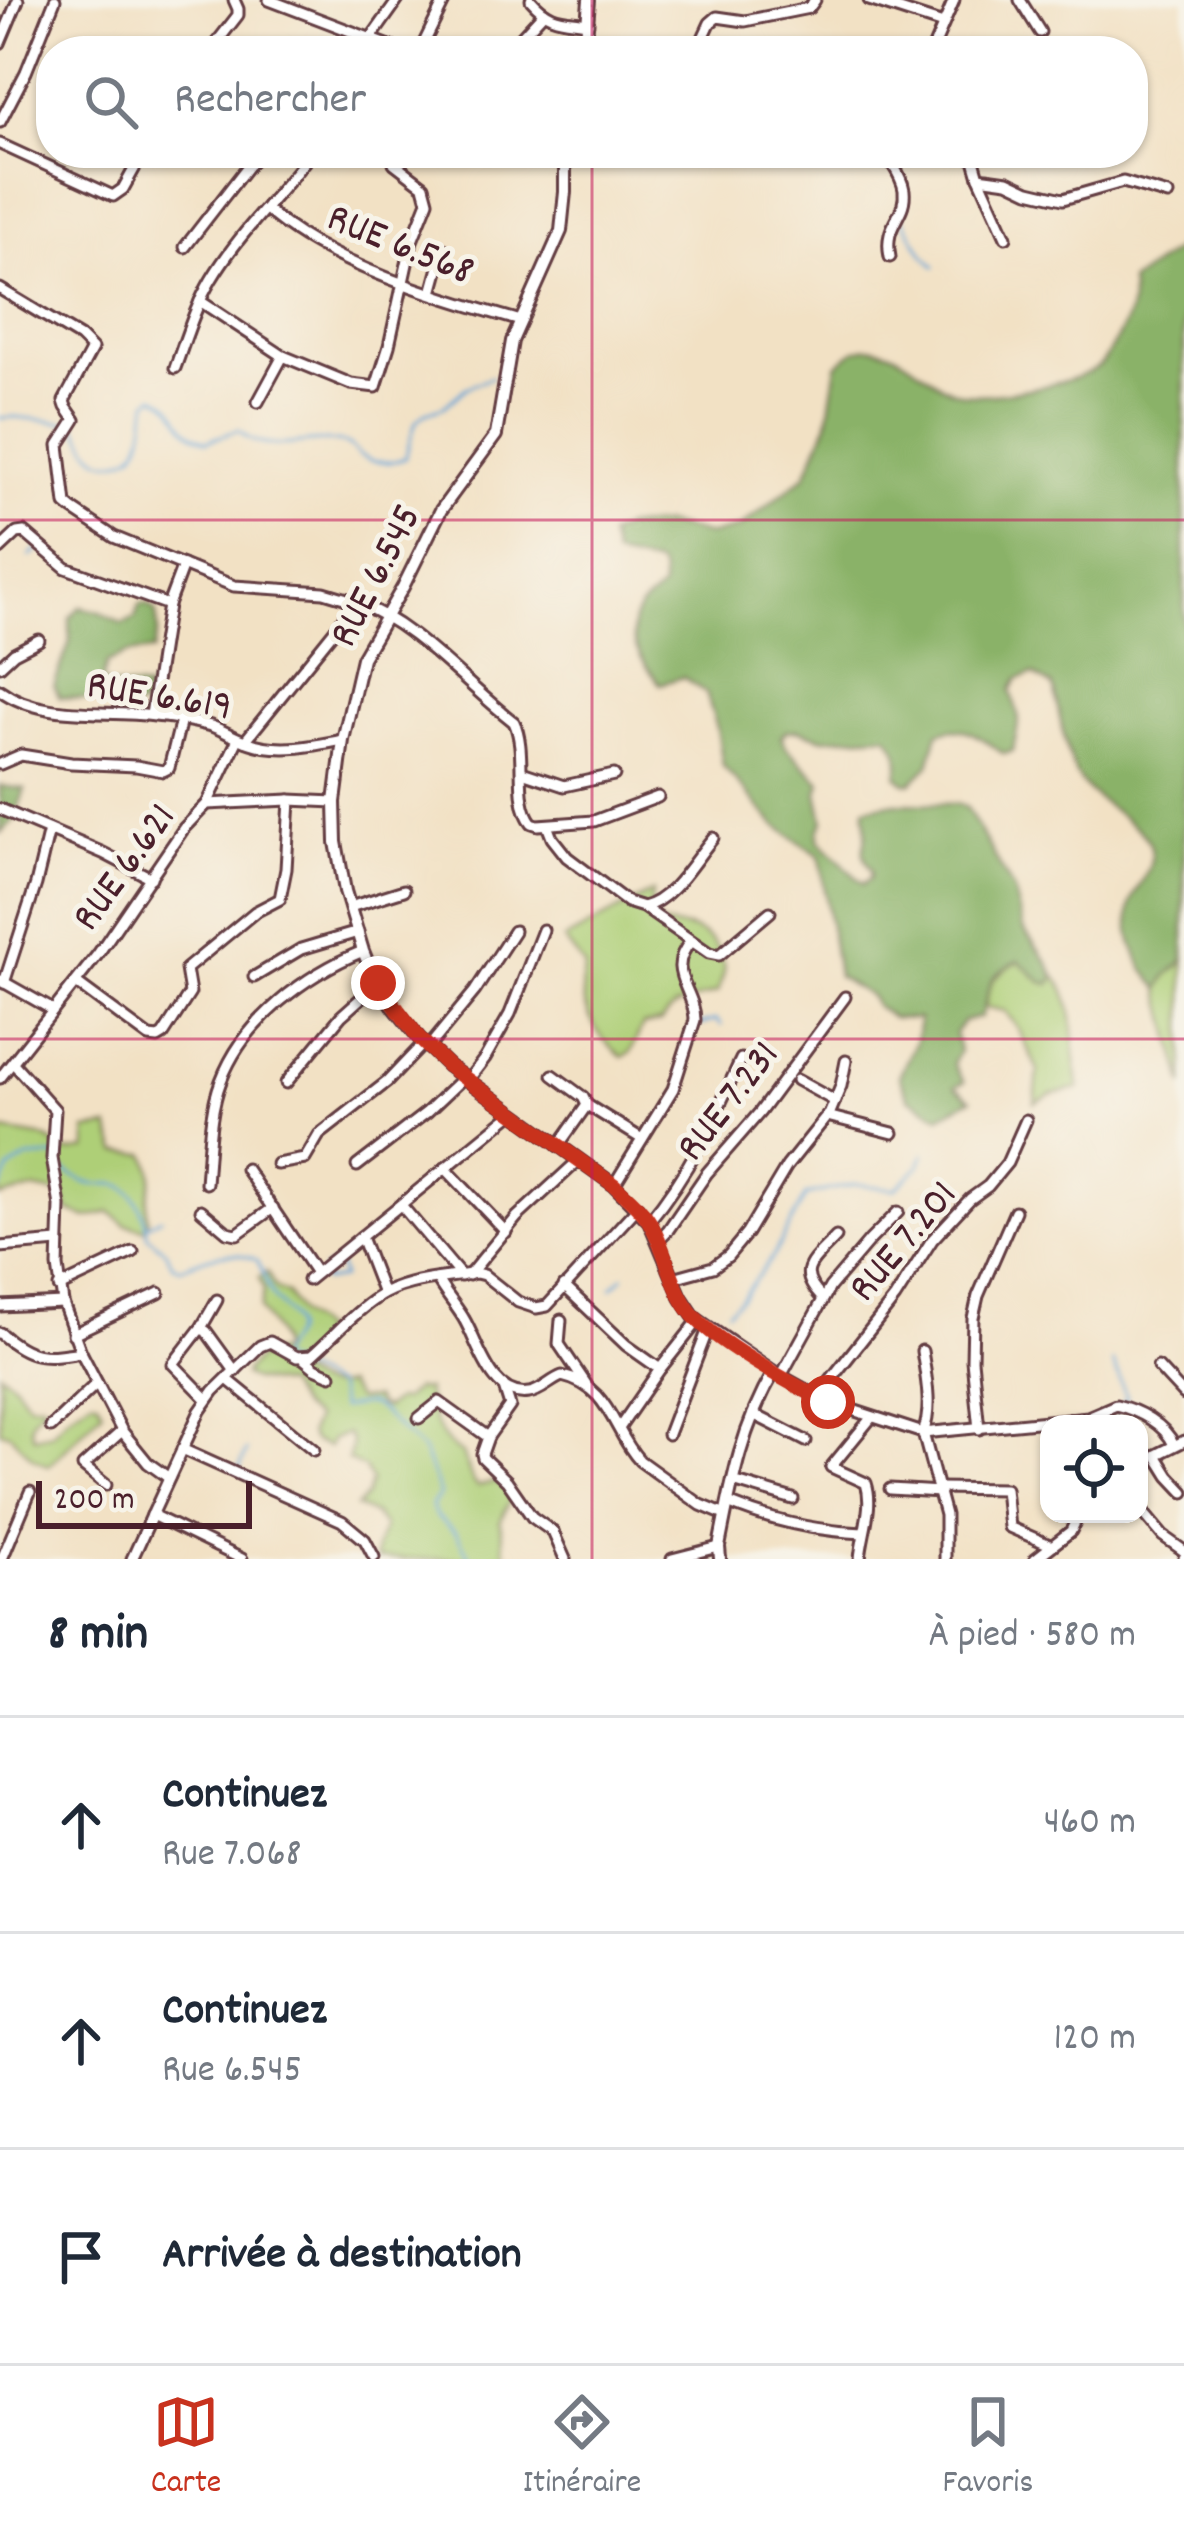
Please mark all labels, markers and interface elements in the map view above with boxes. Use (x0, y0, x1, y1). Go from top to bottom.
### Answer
search box (36, 36, 1148, 168)
icon: search (78, 69, 144, 135)
text: Rechercher (174, 70, 366, 134)
street label: RUE 6.568 (317, 191, 482, 304)
street label: RUE 6.545 (317, 495, 440, 659)
street label: RUE 6.619 (82, 658, 236, 740)
street label: RUE 6.621 (60, 793, 194, 945)
route end (351, 956, 405, 1010)
street label: RUE 7.231 (664, 1030, 797, 1176)
street label: RUE 7.201 (836, 1169, 974, 1318)
route start (801, 1375, 855, 1429)
map controls (1040, 1415, 1148, 1523)
button: locate (1040, 1415, 1148, 1523)
scale bar (36, 1475, 252, 1528)
text: 200 m (54, 1478, 135, 1525)
text: 8 min (48, 1601, 148, 1673)
text: À pied · 580 m (929, 1610, 1136, 1665)
text: Continuez (162, 1765, 327, 1829)
icon: ahead (48, 1792, 114, 1858)
text: 460 m (1044, 1797, 1136, 1852)
text: Rue 7.068 (162, 1829, 301, 1884)
text: Continuez (162, 1981, 327, 2045)
icon: ahead (48, 2008, 114, 2074)
text: 120 m (1053, 2013, 1136, 2068)
text: Rue 6.545 (162, 2045, 302, 2100)
icon: arrive (48, 2224, 114, 2290)
text: Arrivée à destination (162, 2225, 521, 2289)
tab: Carte (151, 2389, 221, 2508)
tab: Itinéraire (523, 2389, 641, 2508)
tab: Favoris (942, 2389, 1033, 2508)

